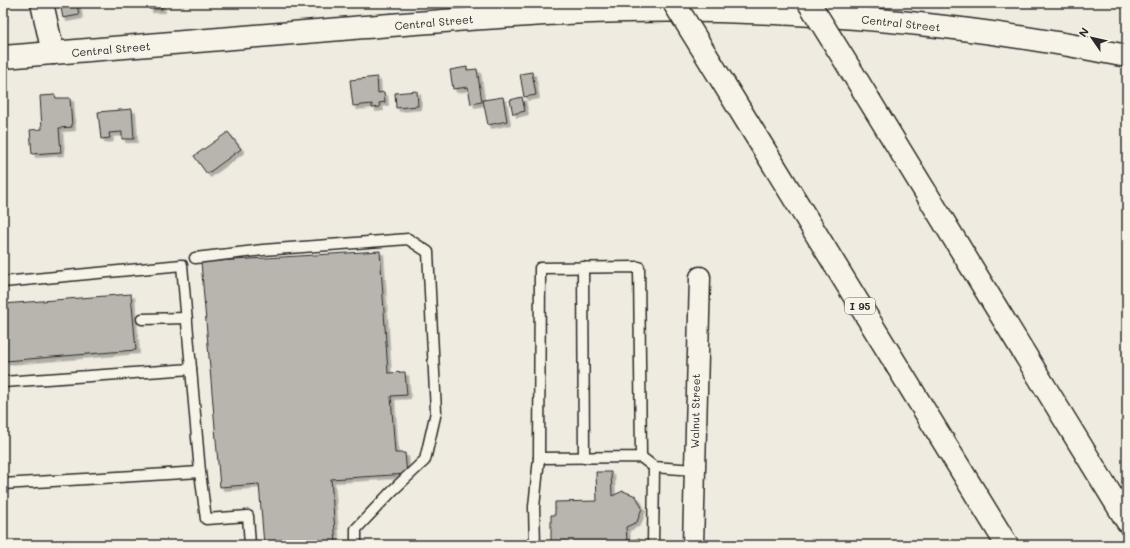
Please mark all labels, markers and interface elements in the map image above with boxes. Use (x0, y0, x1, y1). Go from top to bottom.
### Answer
street label: Central Street (394, 11, 474, 33)
street label: Central Street (861, 11, 941, 35)
north arrow (1072, 18, 1112, 58)
text: N (1075, 24, 1092, 40)
street label: Central Street (71, 38, 151, 60)
road number: I 95 (845, 298, 875, 314)
street label: Walnut Street (687, 373, 703, 449)

